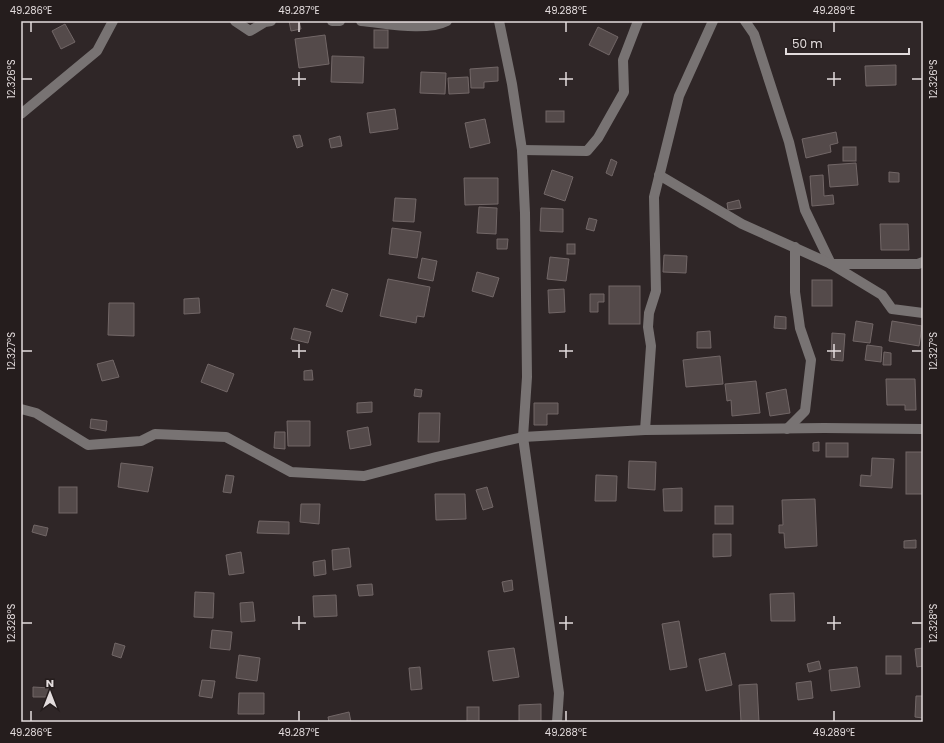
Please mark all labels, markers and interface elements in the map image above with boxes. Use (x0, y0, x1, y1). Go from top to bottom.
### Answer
text: 49.286°E (10, 3, 52, 18)
text: 49.287°E (278, 3, 320, 18)
text: 49.288°E (545, 3, 587, 18)
text: 49.289°E (813, 3, 855, 18)
scale bar (786, 30, 909, 56)
text: 50 m (792, 35, 823, 52)
text: 12.326°S (4, 59, 19, 99)
text: 12.326°S (926, 59, 941, 99)
text: 12.327°S (4, 332, 19, 370)
text: 12.327°S (926, 332, 941, 370)
text: 12.328°S (4, 603, 19, 642)
text: 12.328°S (926, 603, 941, 642)
north arrow (30, 673, 70, 713)
text: N (46, 675, 54, 691)
text: 49.286°E (10, 725, 52, 740)
text: 49.287°E (278, 725, 320, 740)
text: 49.288°E (545, 725, 587, 740)
text: 49.289°E (813, 725, 855, 740)

